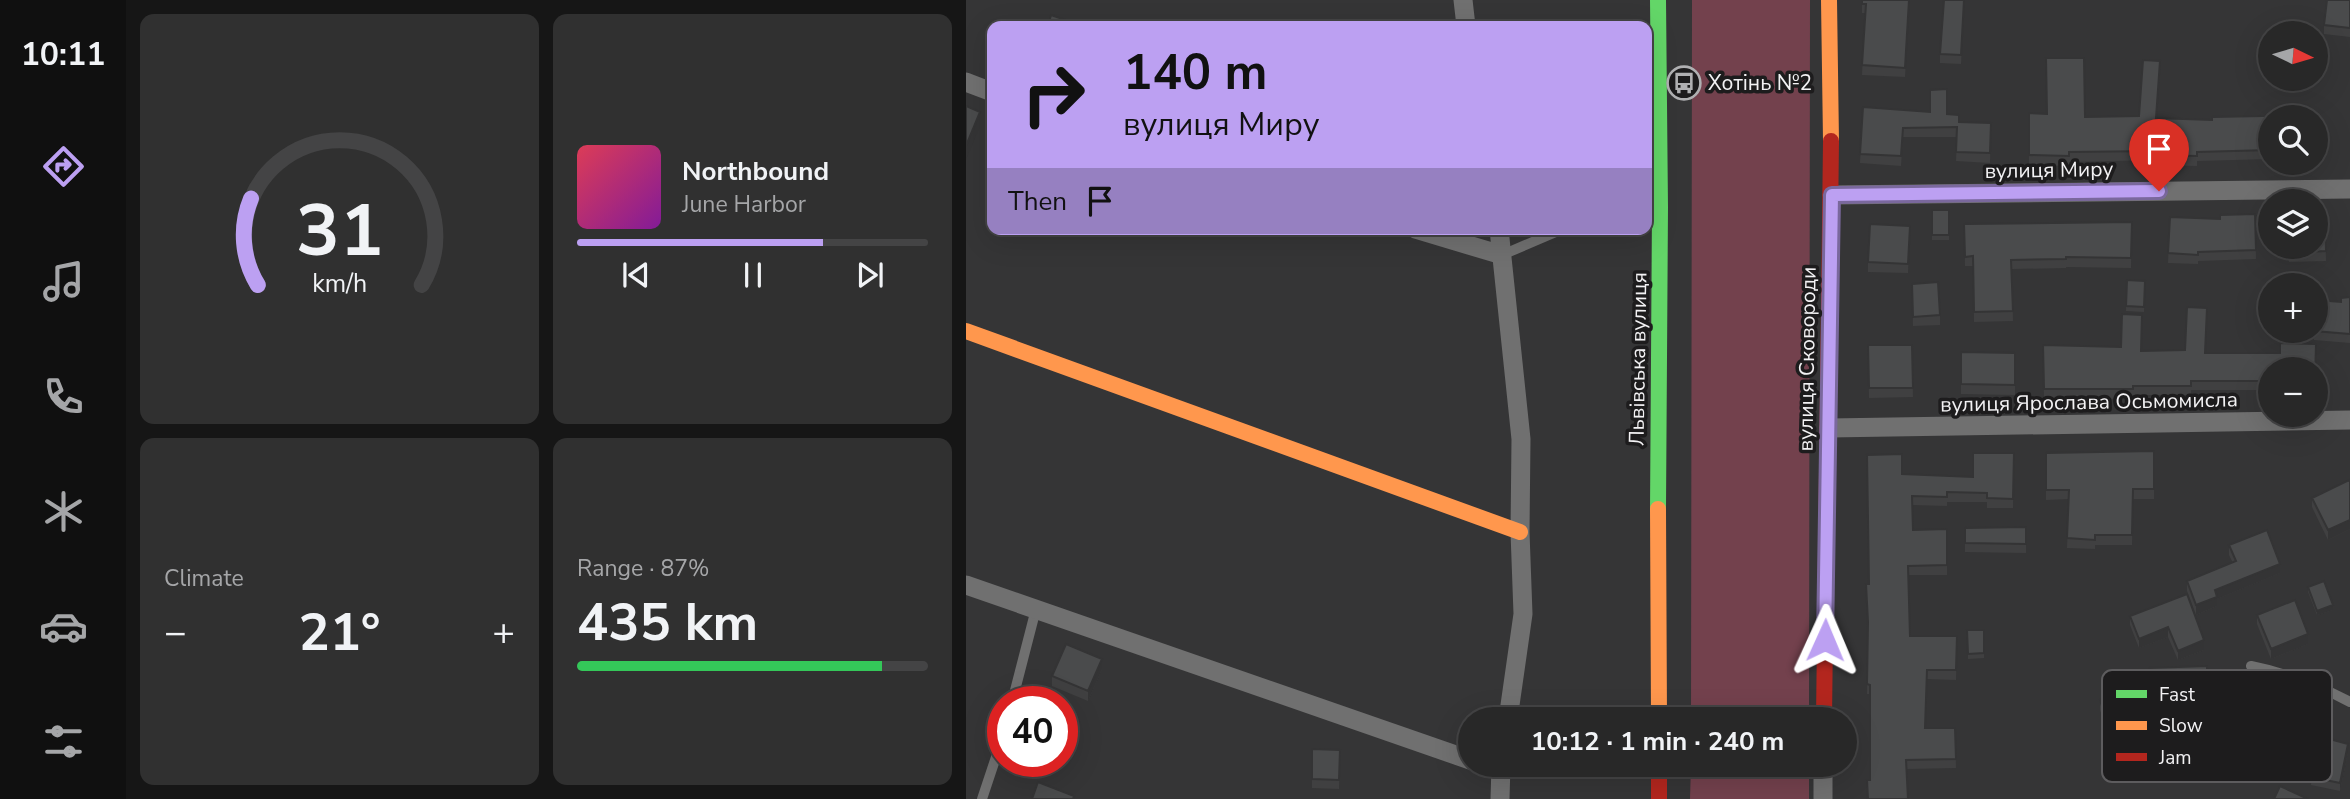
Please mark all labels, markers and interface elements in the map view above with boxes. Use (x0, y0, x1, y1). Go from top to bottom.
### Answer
north arrow (2258, 21, 2328, 91)
map controls (2258, 21, 2328, 427)
text: 10:11 (21, 33, 105, 76)
text: 140 m (1123, 39, 1267, 106)
icon: right (1008, 49, 1099, 140)
bus stop icon: Хотінь №2 (1665, 64, 1703, 102)
place label: Хотінь №2 (1708, 69, 1812, 97)
text: вулиця Миру (1123, 103, 1320, 146)
button: search (2258, 105, 2328, 175)
pin (2129, 119, 2189, 191)
icon: arrive (2140, 130, 2178, 168)
icon: directions (39, 142, 88, 191)
text: Northbound (682, 154, 829, 189)
street label: вулиця Миру (1984, 155, 2114, 185)
text: 31 (296, 182, 383, 282)
icon: arrive (1081, 182, 1119, 220)
text: Then (1008, 184, 1067, 219)
text: June Harbor (682, 189, 806, 220)
button: layers (2258, 189, 2328, 259)
icon: previous (617, 256, 655, 294)
icon: pause (734, 256, 772, 294)
icon: next (851, 256, 889, 294)
icon: music (39, 257, 88, 306)
street label: вулиця Сковороди (1791, 266, 1823, 452)
text: km/h (312, 267, 367, 301)
street label: Львівська вулиця (1622, 272, 1654, 446)
button: + (2258, 273, 2328, 343)
button: − (2258, 357, 2328, 427)
icon: phone (39, 372, 88, 421)
street label: вулиця Ярослава Осьмомисла (1940, 385, 2238, 419)
icon: climate (39, 487, 88, 536)
text: Range · 87% (577, 553, 709, 584)
text: Climate (164, 563, 244, 594)
text: 435 km (577, 587, 758, 658)
text: 21° (298, 597, 381, 668)
icon: car (39, 602, 88, 651)
position arrow (1788, 603, 1862, 677)
text: − (164, 607, 187, 658)
text: + (492, 607, 515, 658)
legend (2102, 670, 2332, 782)
text: Fast (2159, 682, 2195, 708)
speed limit sign: 40 (987, 686, 1078, 777)
text: Slow (2159, 713, 2203, 739)
icon: filters (39, 717, 88, 766)
text: 10:12 · 1 min · 240 m (1531, 724, 1784, 759)
text: Jam (2158, 745, 2192, 771)

